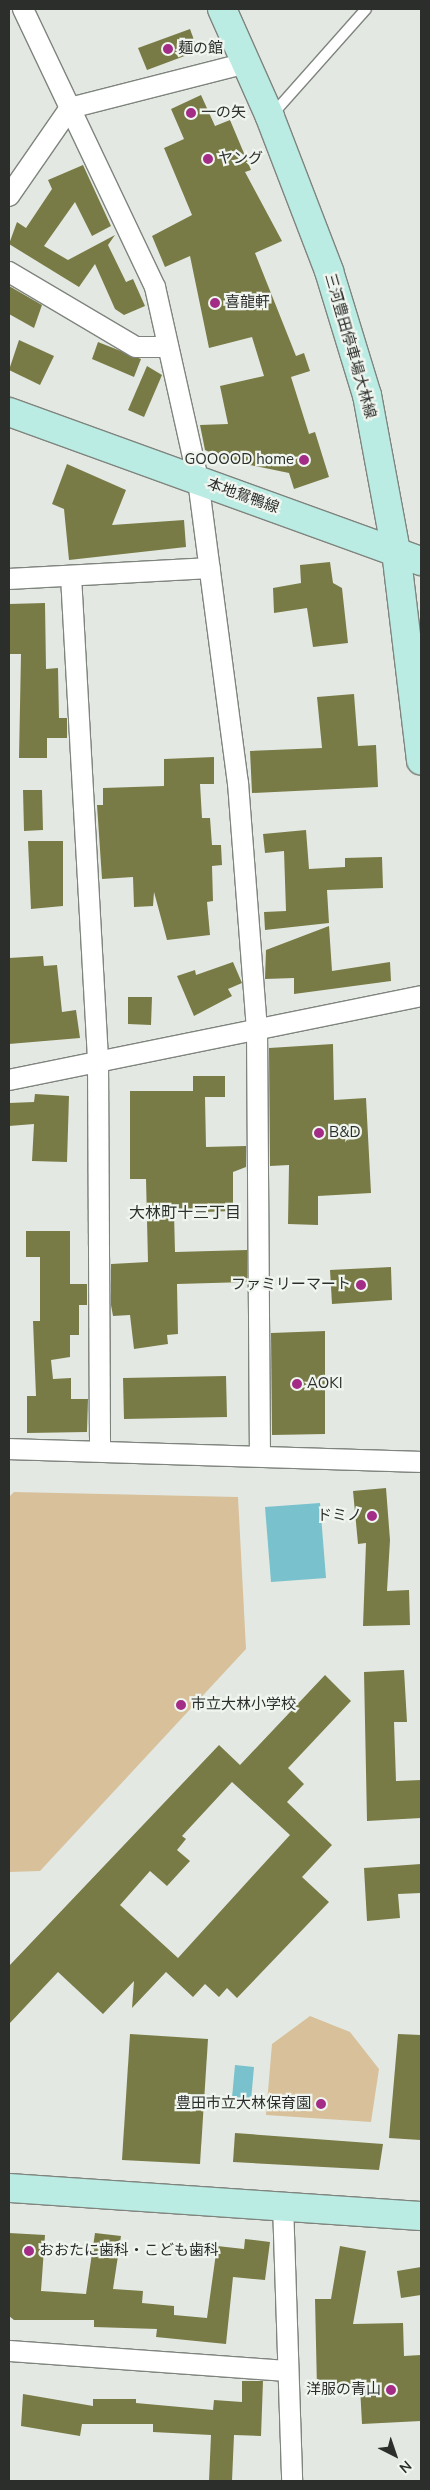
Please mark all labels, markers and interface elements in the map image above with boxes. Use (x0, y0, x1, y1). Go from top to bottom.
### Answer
place label: 麺の館 (178, 40, 223, 58)
marker: 麺の館 (162, 43, 174, 55)
place label: 一の矢 (201, 104, 246, 122)
marker: 一の矢 (185, 107, 197, 119)
place label: ヤング (218, 150, 263, 168)
marker: ヤング (202, 153, 214, 165)
street label: 三河豊田停車場大林線 (321, 271, 379, 421)
place label: 喜龍軒 (225, 294, 270, 312)
marker: 喜龍軒 (209, 297, 221, 309)
place label: GOOOOD home (184, 451, 294, 469)
marker: GOOOOD home (298, 454, 310, 466)
street label: 本地鴛鴨線 (205, 475, 281, 517)
place label: B&D (329, 1124, 361, 1142)
marker: B&D (313, 1127, 325, 1139)
district label: 大林町十三丁目 (129, 1203, 241, 1223)
place label: ファミリーマート (231, 1276, 351, 1294)
marker: ファミリーマート (355, 1279, 367, 1291)
place label: AOKI (307, 1375, 342, 1393)
marker: AOKI (291, 1378, 303, 1390)
place label: ドミノ (317, 1507, 362, 1525)
marker: ドミノ (366, 1510, 378, 1522)
place label: 市立大林小学校 (191, 1696, 296, 1714)
marker: 市立大林小学校 (175, 1699, 187, 1711)
place label: 豊田市立大林保育園 (176, 2095, 311, 2113)
marker: 豊田市立大林保育園 (315, 2098, 327, 2110)
place label: おおたに歯科・こども歯科 (39, 2242, 219, 2260)
marker: おおたに歯科・こども歯科 (23, 2245, 35, 2257)
place label: 洋服の青山 (306, 2381, 381, 2399)
marker: 洋服の青山 (385, 2384, 397, 2396)
north arrow (370, 2430, 420, 2480)
text: N (395, 2456, 415, 2477)

